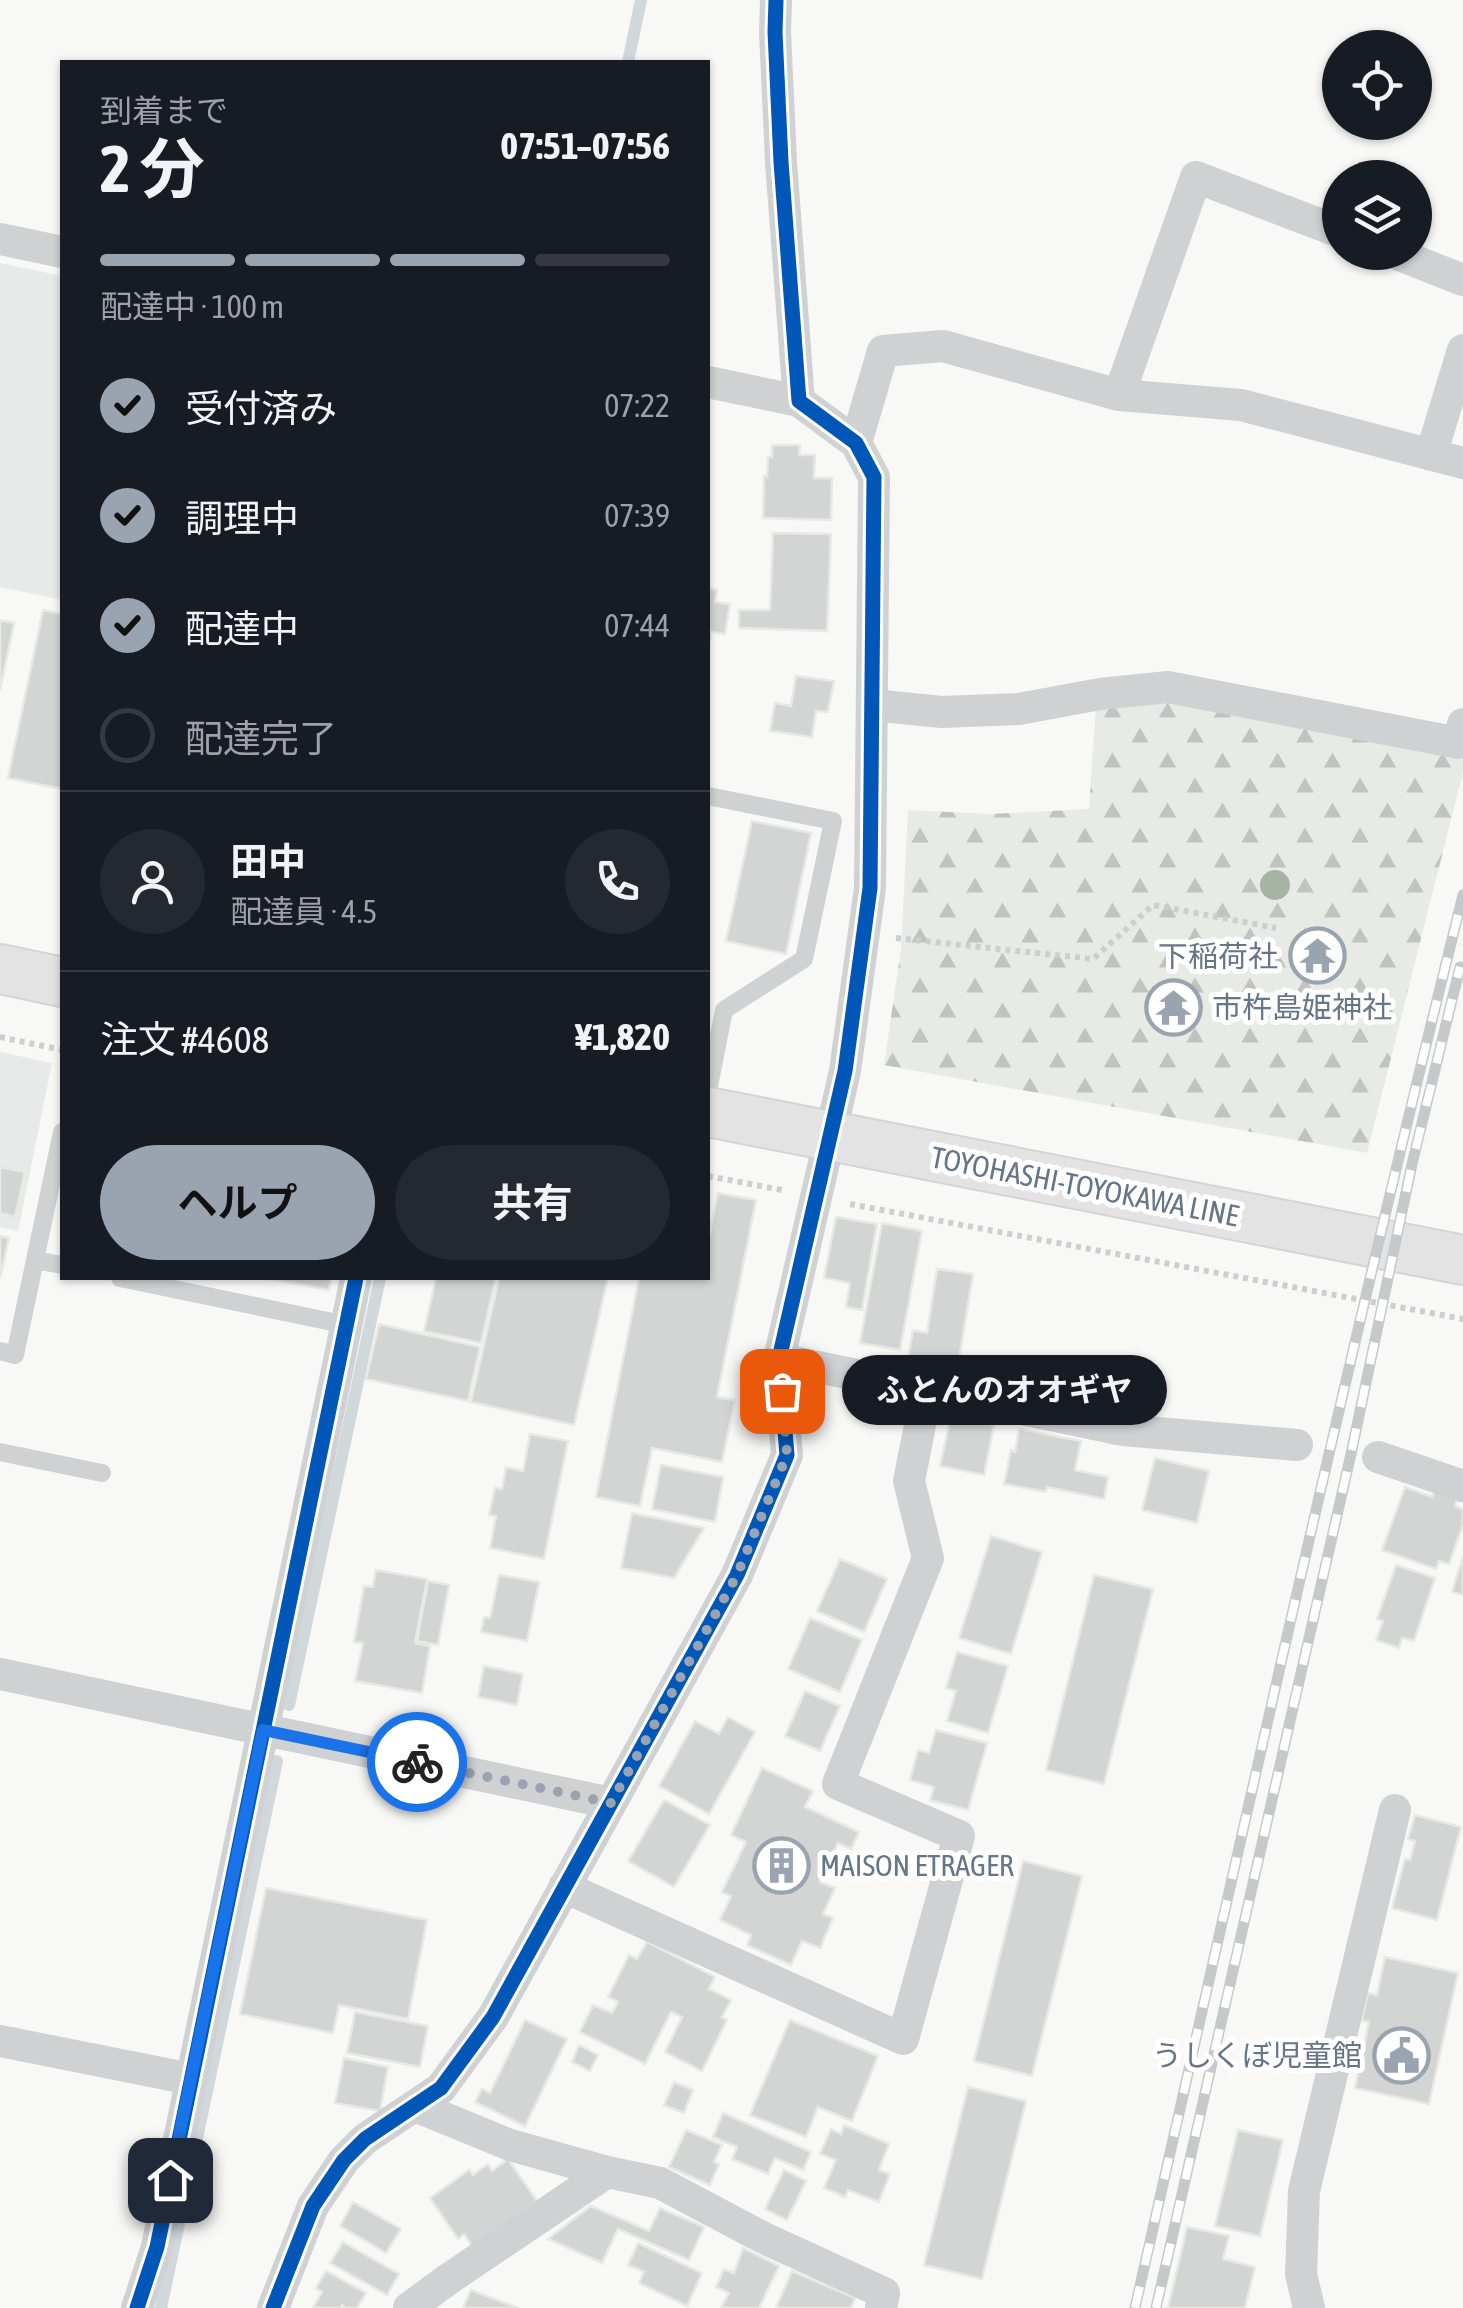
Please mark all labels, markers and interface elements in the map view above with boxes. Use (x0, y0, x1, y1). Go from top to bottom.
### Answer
map controls (1322, 30, 1432, 270)
button: locate (1322, 30, 1432, 140)
text: 到着まで (100, 92, 228, 129)
text: 07:51–07:56 (500, 124, 670, 167)
text: 2 分 (100, 131, 204, 206)
button: layers (1322, 160, 1432, 270)
text: 配達中 · 100 m (100, 288, 284, 325)
icon: check (100, 378, 155, 433)
text: 受付済み (185, 387, 337, 430)
text: 07:22 (604, 387, 670, 424)
icon: check (100, 488, 155, 543)
text: 調理中 (185, 497, 299, 540)
text: 07:39 (604, 497, 670, 534)
icon: check (100, 598, 155, 653)
text: 配達中 (185, 607, 299, 650)
text: 07:44 (604, 607, 670, 644)
text: 配達完了 (185, 717, 337, 760)
button: person (100, 829, 205, 934)
button: phone (565, 829, 670, 934)
text: 田中 (230, 840, 306, 883)
text: 配達員 · 4.5 (230, 893, 377, 930)
temple icon: 下稲荷社 (1287, 926, 1347, 986)
place label: 下稲荷社 (1158, 939, 1278, 973)
temple icon: 市杵島姫神社 (1143, 977, 1203, 1037)
place label: 市杵島姫神社 (1212, 990, 1392, 1024)
text: ¥1,820 (575, 1015, 670, 1058)
text: 注文 #4608 (100, 1018, 269, 1061)
street label: TOYOHASHI-TOYOKAWA LINE (928, 1139, 1242, 1233)
button: ヘルプ (100, 1145, 375, 1260)
button: 共有 (395, 1145, 670, 1260)
pin (740, 1349, 825, 1434)
callout: ふとんのオオギヤ (842, 1356, 1167, 1426)
icon: bag (755, 1364, 810, 1419)
text: ふとんのオオギヤ (876, 1371, 1133, 1408)
courier (367, 1712, 467, 1812)
icon: bike (390, 1735, 445, 1790)
building icon: MAISON ETRAGER (751, 1835, 811, 1895)
place label: MAISON ETRAGER (820, 1848, 1014, 1882)
public building icon: うしくぼ児童館 (1371, 2025, 1431, 2085)
place label: うしくぼ児童館 (1152, 2038, 1362, 2072)
pin (128, 2138, 213, 2223)
icon: home (143, 2153, 198, 2208)

